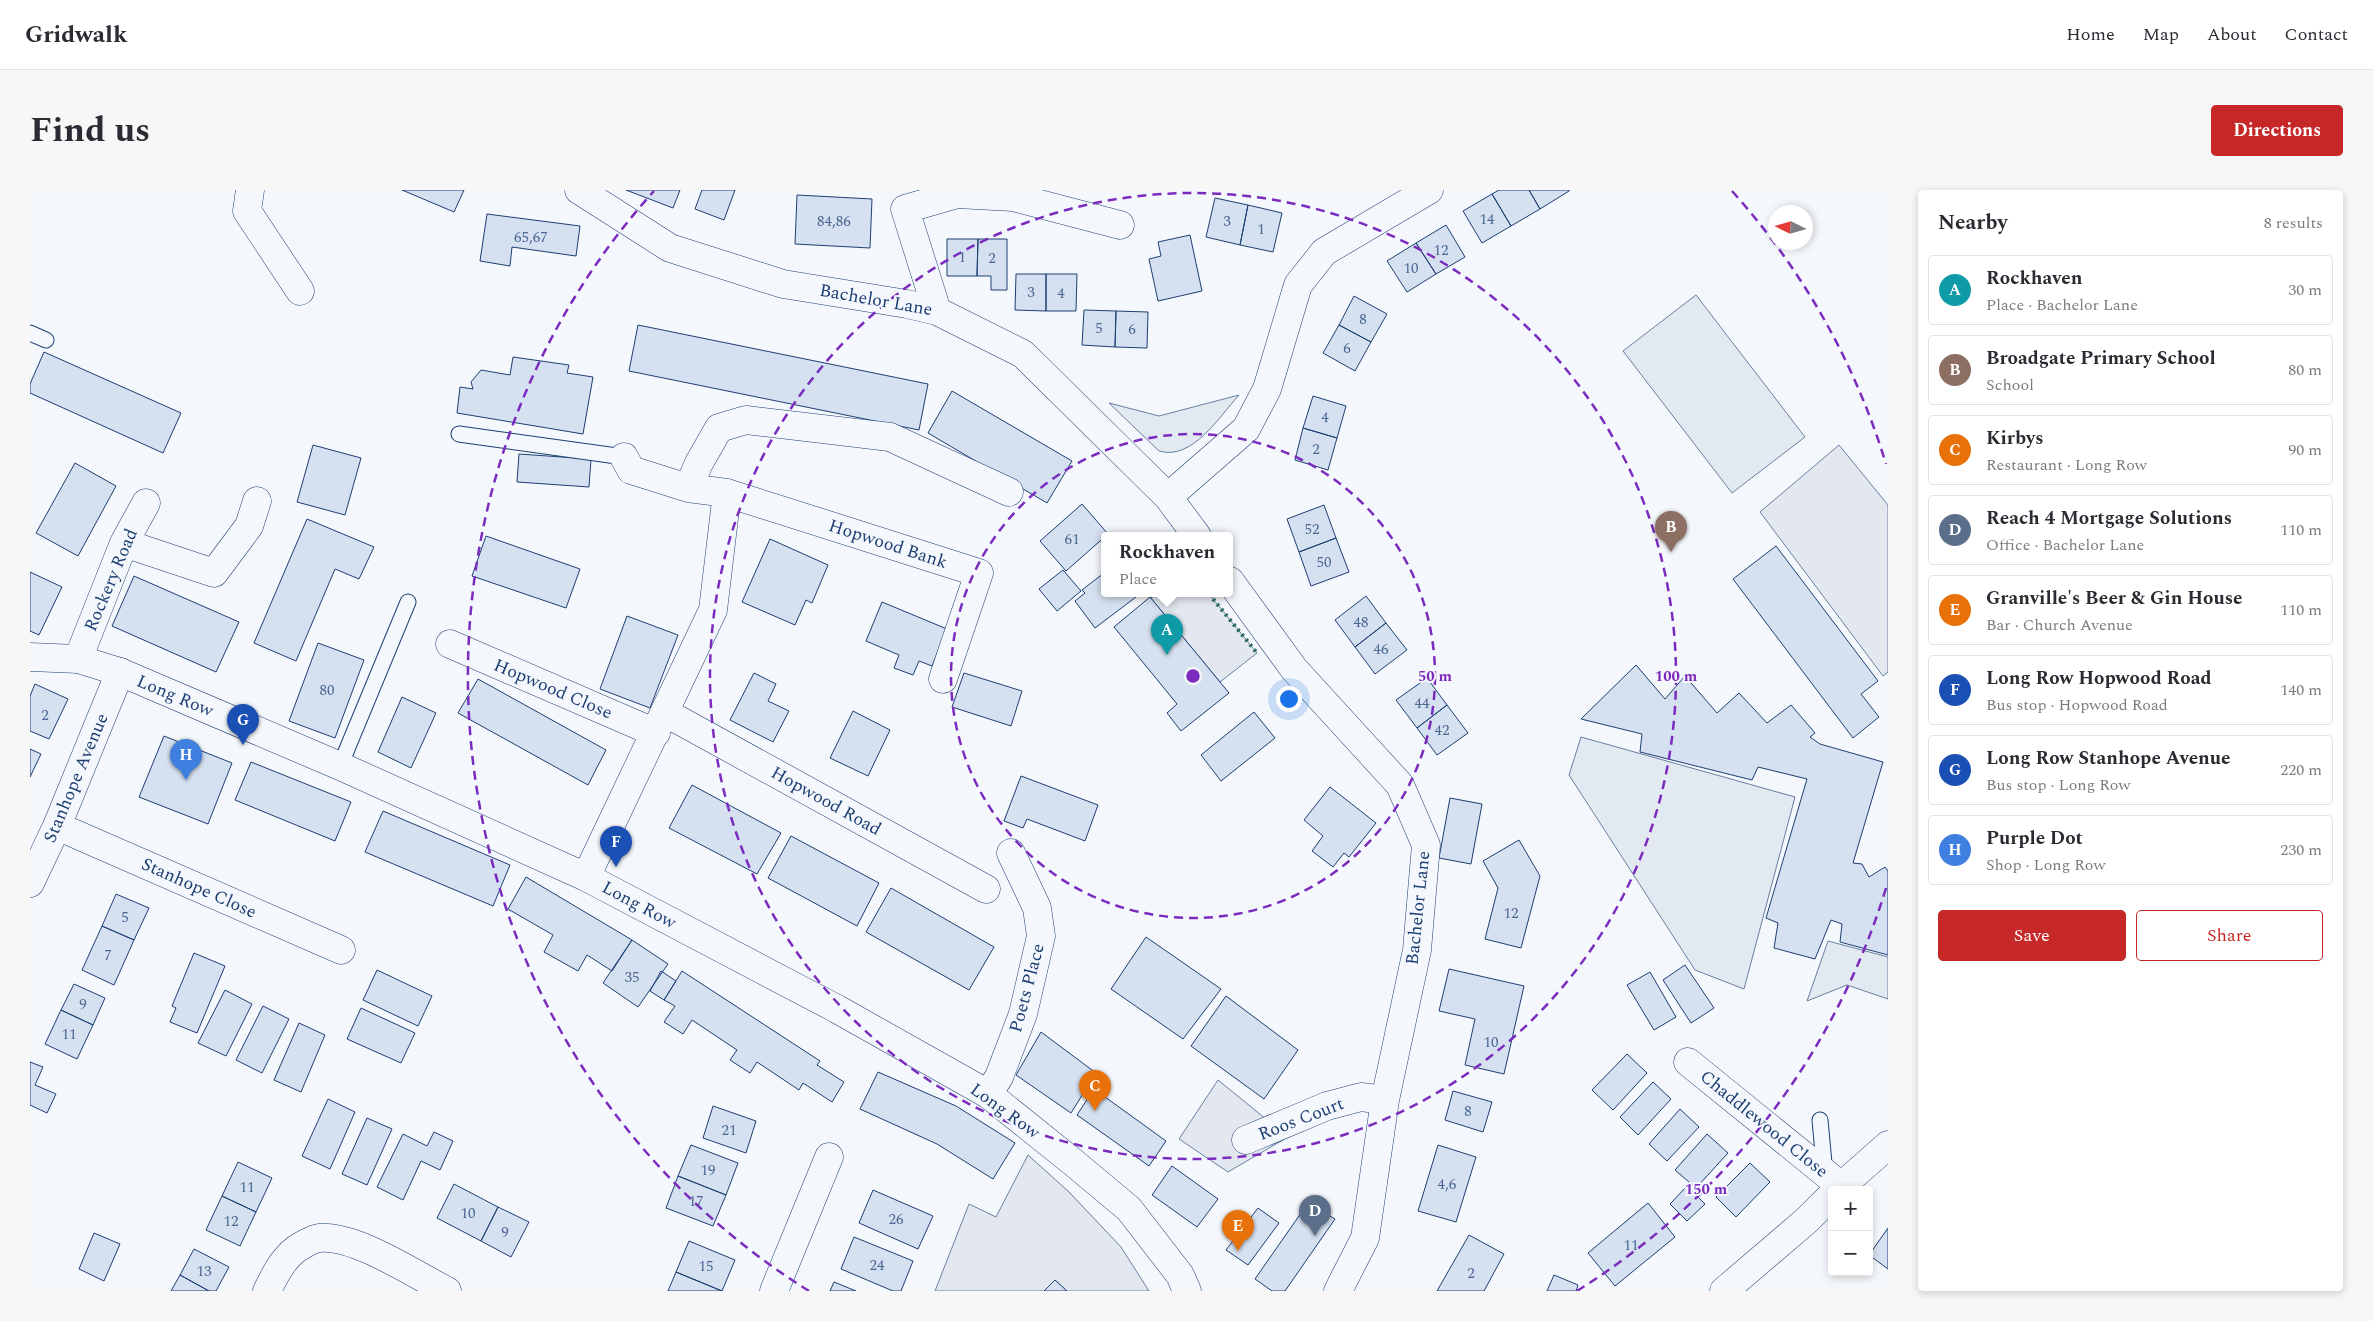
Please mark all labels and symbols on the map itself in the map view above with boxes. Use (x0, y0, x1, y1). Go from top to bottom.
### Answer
north arrow (1768, 205, 1813, 250)
house number: 14 (1479, 208, 1495, 231)
house number: 84,86 (817, 210, 851, 233)
house number: 3 (1223, 210, 1231, 233)
house number: 1 (1257, 218, 1265, 241)
house number: 65,67 (514, 226, 548, 249)
house number: 12 (1433, 239, 1449, 262)
house number: 1 (958, 246, 966, 269)
house number: 2 (988, 247, 996, 270)
house number: 10 (1403, 257, 1419, 280)
street label: Bachelor Lane (817, 277, 935, 323)
house number: 3 (1027, 281, 1035, 304)
house number: 4 (1057, 282, 1065, 305)
house number: 8 (1359, 308, 1367, 331)
house number: 5 (1095, 317, 1103, 340)
house number: 6 (1128, 318, 1136, 341)
house number: 6 (1343, 337, 1351, 360)
house number: 4 (1321, 406, 1329, 429)
house number: 2 (1312, 438, 1320, 461)
pin: B (1655, 511, 1687, 552)
street label: Hopwood Bank (825, 512, 951, 576)
house number: 52 (1304, 518, 1320, 541)
street label: Rockery Road (77, 524, 145, 636)
house number: 61 (1064, 528, 1080, 551)
house number: 50 (1316, 551, 1332, 574)
house number: 48 (1353, 611, 1369, 634)
pin: A (1151, 614, 1183, 655)
house number: 46 (1373, 638, 1389, 661)
street label: Hopwood Close (489, 652, 617, 726)
text: 50 m (1418, 665, 1453, 688)
text: 100 m (1655, 665, 1698, 688)
centre of rings (1184, 667, 1202, 685)
street label: Long Row (132, 668, 218, 724)
house number: 80 (319, 679, 335, 702)
your location (1276, 686, 1302, 712)
house number: 44 (1414, 692, 1430, 715)
house number: 2 (41, 704, 49, 727)
pin: G (227, 704, 259, 745)
street label: Stanhope Avenue (37, 709, 115, 847)
house number: 42 (1434, 719, 1450, 742)
pin: H (170, 739, 202, 780)
street label: Hopwood Road (766, 759, 886, 843)
pin: F (600, 826, 632, 867)
street label: Bachelor Lane (1399, 850, 1437, 966)
street label: Stanhope Close (137, 851, 261, 925)
street label: Long Row (597, 874, 681, 936)
house number: 12 (1503, 902, 1519, 925)
house number: 5 (121, 906, 129, 929)
street label: Poets Place (1002, 940, 1052, 1036)
house number: 7 (104, 944, 112, 967)
house number: 35 (624, 966, 640, 989)
house number: 9 (79, 993, 87, 1016)
house number: 11 (61, 1023, 77, 1046)
house number: 10 (1483, 1031, 1499, 1054)
street label: Chaddlewood Close (1694, 1064, 1834, 1184)
pin: C (1079, 1070, 1111, 1111)
street label: Long Row (964, 1076, 1046, 1146)
street label: Roos Court (1254, 1090, 1348, 1148)
house number: 8 (1464, 1100, 1472, 1123)
house number: 21 (721, 1119, 737, 1142)
house number: 19 (700, 1159, 716, 1182)
house number: 4,6 (1438, 1173, 1457, 1196)
house number: 11 (239, 1176, 255, 1199)
text: 150 m (1685, 1178, 1728, 1201)
house number: 17 (688, 1190, 704, 1213)
pin: D (1299, 1195, 1331, 1236)
house number: 10 (460, 1202, 476, 1225)
house number: 26 (888, 1208, 904, 1231)
house number: 12 (223, 1210, 239, 1233)
pin: E (1222, 1210, 1254, 1251)
house number: 9 (501, 1221, 509, 1244)
house number: 11 (1623, 1234, 1639, 1257)
house number: 24 (869, 1254, 885, 1277)
house number: 15 (698, 1255, 714, 1278)
house number: 13 (196, 1260, 212, 1283)
house number: 2 (1467, 1262, 1475, 1285)

